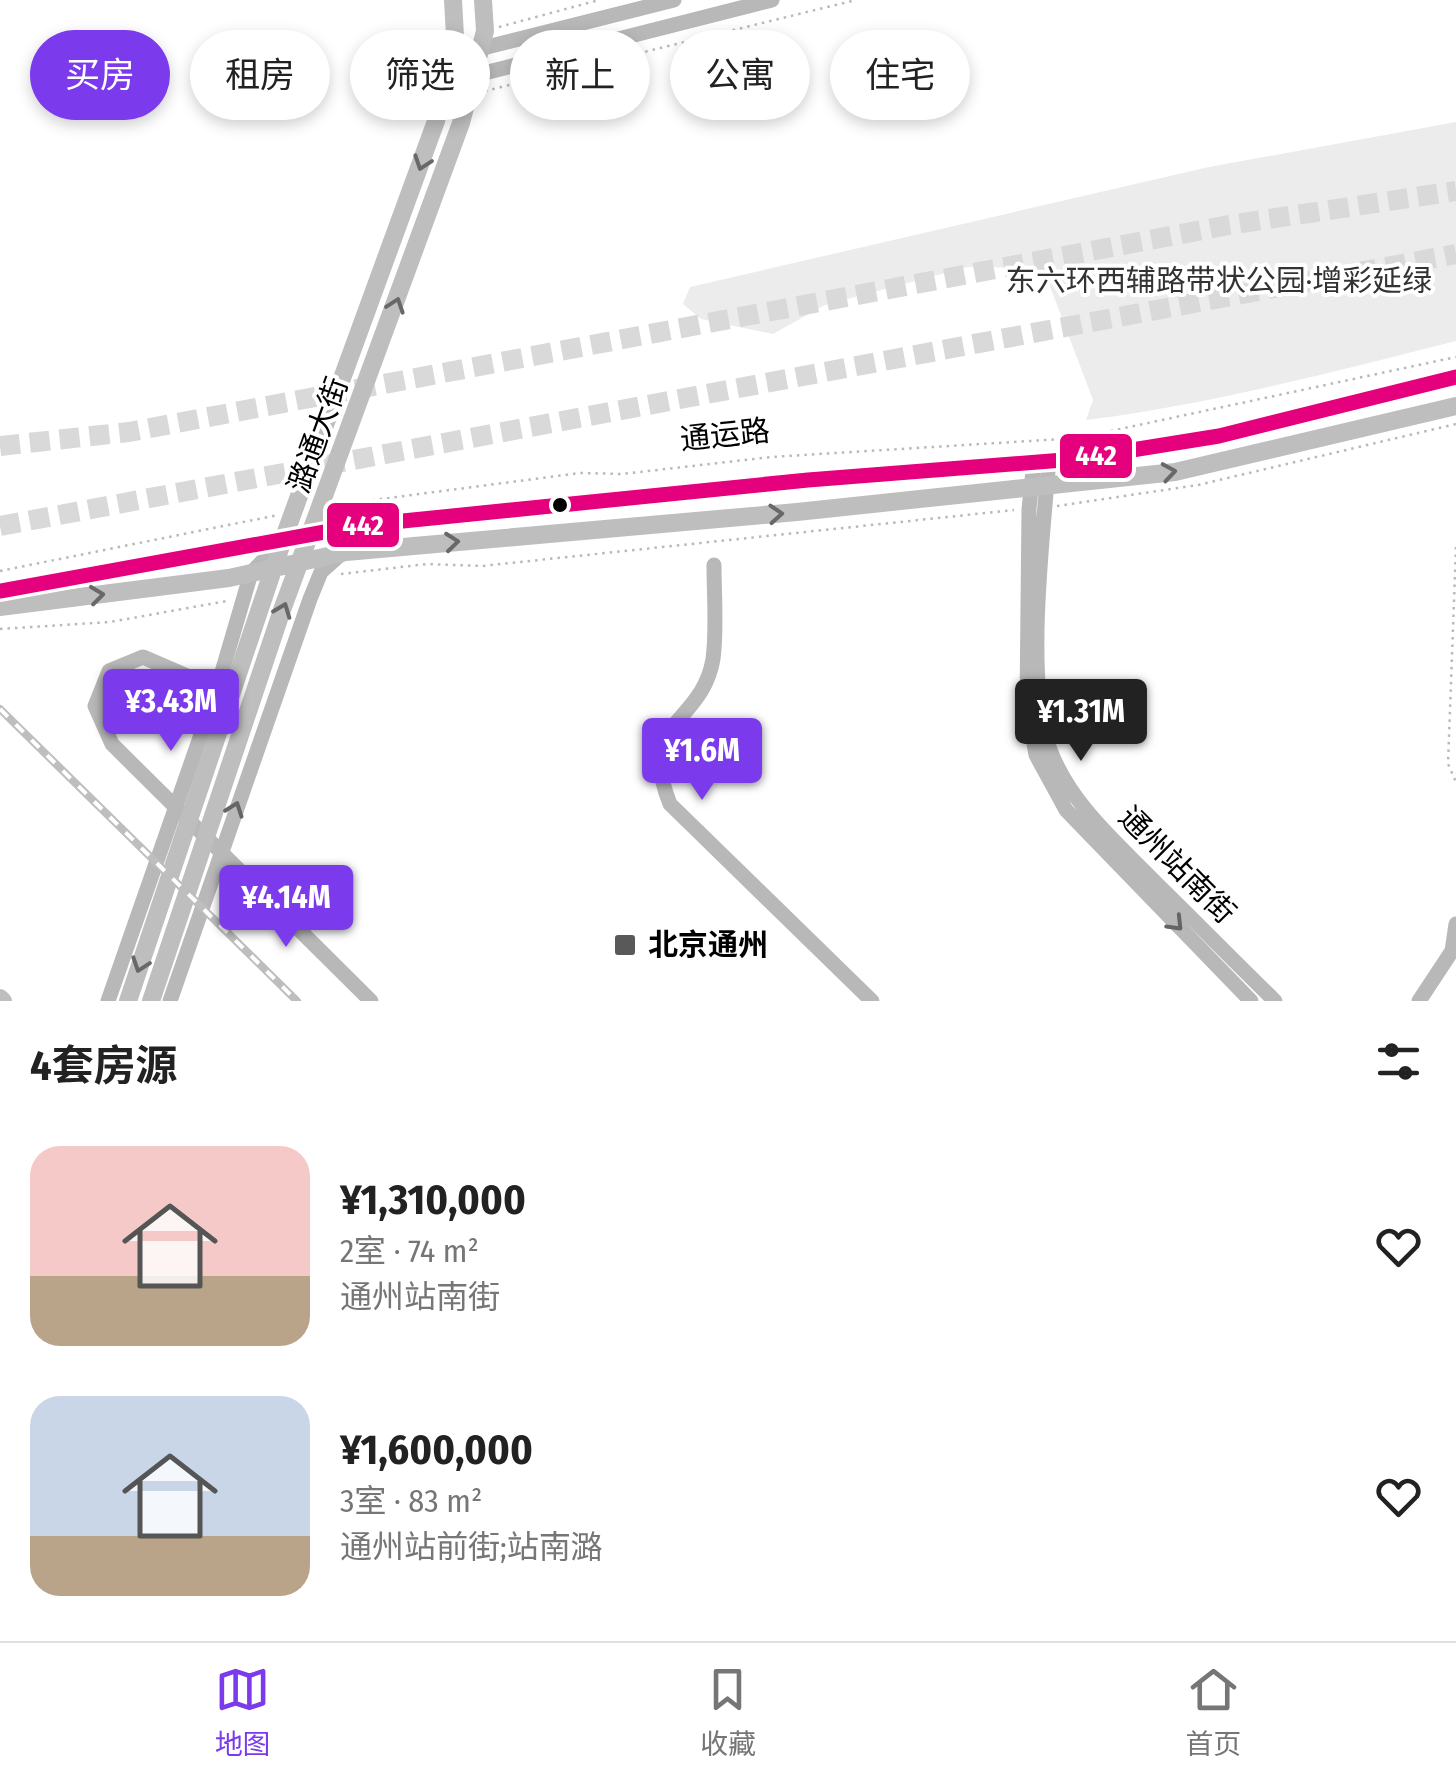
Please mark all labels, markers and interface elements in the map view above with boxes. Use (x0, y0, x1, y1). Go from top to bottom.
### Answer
chip: 买房 (30, 30, 170, 120)
chip: 租房 (190, 30, 330, 120)
chip: 筛选 (350, 30, 490, 120)
chip: 新上 (510, 30, 650, 120)
chip: 公寓 (670, 30, 810, 120)
chip: 住宅 (830, 30, 970, 120)
one-way arrow (414, 154, 434, 171)
park label: 东六环西辅路带状公园·增彩延绿 (1006, 263, 1432, 299)
one-way arrow (384, 298, 404, 315)
street label: 潞通大街 (281, 372, 355, 498)
street label: 通运路 (678, 412, 772, 458)
line badge: 442 (1058, 432, 1134, 480)
text: 442 (1075, 439, 1117, 472)
one-way arrow (1160, 462, 1177, 483)
unlabelled marker (550, 495, 570, 515)
line badge: 442 (325, 501, 401, 549)
one-way arrow (769, 504, 785, 525)
text: 442 (342, 509, 384, 542)
one-way arrow (445, 531, 461, 553)
one-way arrow (89, 585, 105, 606)
one-way arrow (271, 602, 291, 620)
pin: ¥3.43M (90, 669, 252, 754)
pin: ¥1.31M (1000, 679, 1162, 764)
text: ¥3.43M (125, 682, 217, 720)
text: ¥1.31M (1037, 692, 1125, 730)
pin: ¥1.6M (632, 718, 772, 803)
text: ¥1.6M (664, 731, 740, 769)
street label: 通州站南街 (1111, 799, 1243, 931)
one-way arrow (223, 802, 244, 819)
pin: ¥4.14M (205, 865, 367, 950)
text: ¥4.14M (241, 878, 331, 916)
one-way arrow (1164, 913, 1182, 931)
place label: 北京通州 (648, 927, 768, 963)
marker: 北京通州 (612, 932, 638, 958)
one-way arrow (132, 955, 152, 972)
icon: filters (1371, 1034, 1426, 1089)
text: 4套房源 (30, 1041, 178, 1091)
text: ¥1,310,000 (340, 1175, 526, 1225)
icon: home (110, 1186, 230, 1306)
icon: heart (1371, 1219, 1426, 1274)
text: 2室 · 74 m² (340, 1232, 479, 1270)
text: 通州站南街 (340, 1278, 500, 1316)
text: ¥1,600,000 (340, 1425, 533, 1475)
icon: home (110, 1436, 230, 1556)
icon: heart (1371, 1469, 1426, 1524)
text: 3室 · 83 m² (340, 1482, 482, 1520)
text: 通州站前街;站南潞 (340, 1528, 603, 1566)
tab: 地图 (215, 1662, 271, 1762)
tab: 收藏 (700, 1662, 756, 1762)
tab: 首页 (1185, 1662, 1241, 1762)

